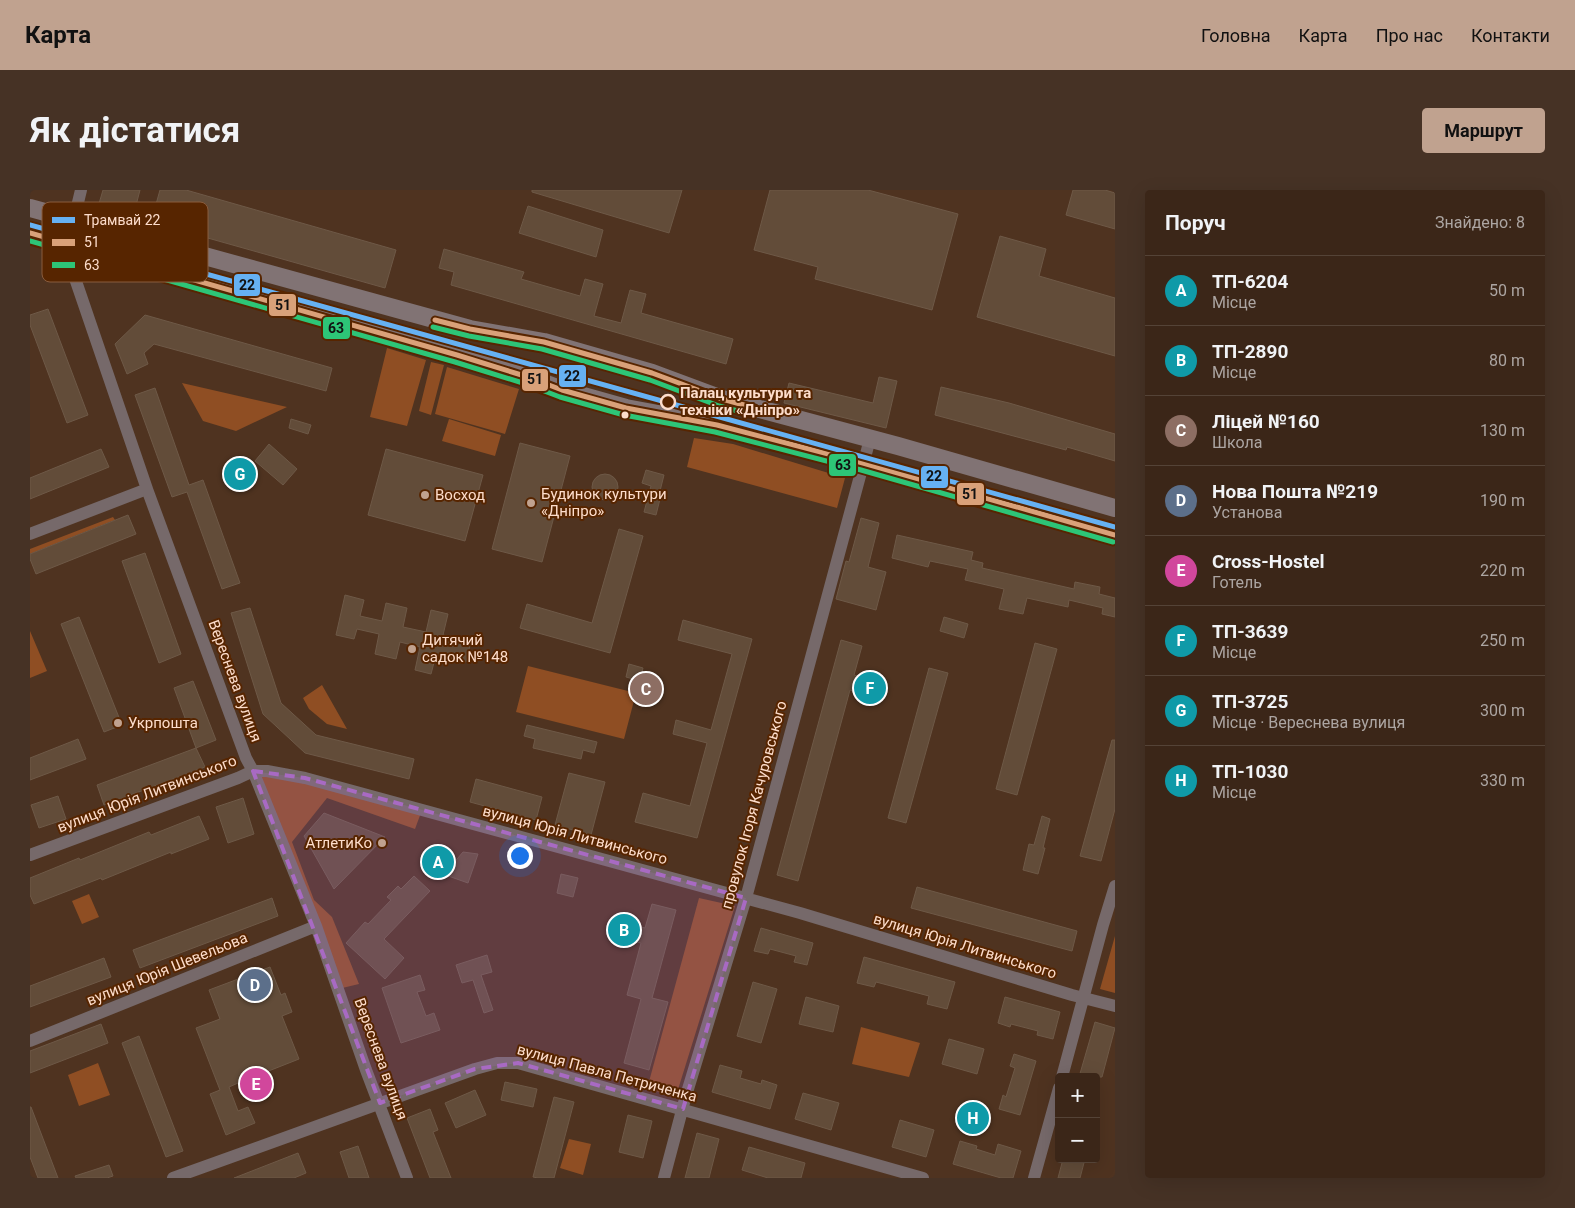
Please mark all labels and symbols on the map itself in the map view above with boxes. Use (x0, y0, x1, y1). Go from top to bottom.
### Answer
legend (42, 202, 208, 282)
text: Трамвай 22 (84, 212, 161, 228)
text: 51 (84, 234, 100, 250)
text: 63 (84, 257, 100, 273)
line badge: 22 (233, 273, 261, 297)
text: 22 (239, 277, 255, 293)
line badge: 51 (268, 293, 297, 317)
text: 51 (275, 297, 291, 313)
line badge: 63 (322, 316, 351, 340)
text: 63 (328, 320, 344, 336)
line badge: 22 (558, 364, 587, 388)
line badge: 51 (521, 368, 549, 392)
text: 22 (564, 368, 580, 384)
text: 51 (527, 371, 543, 387)
place label: Палац культури та техніки «Дніпро» (680, 384, 811, 419)
marker: Палац культури та техніки «Дніпро» (660, 394, 676, 410)
unlabelled marker (620, 410, 630, 420)
line badge: 63 (828, 453, 857, 477)
pin: G (224, 455, 256, 493)
text: 63 (835, 457, 851, 473)
line badge: 22 (920, 465, 949, 489)
text: 22 (926, 468, 942, 484)
line badge: 51 (956, 482, 985, 506)
place label: Будинок культури «Дніпро» (541, 485, 667, 520)
place label: Восход (435, 486, 485, 504)
text: 51 (962, 486, 978, 502)
marker: Восход (419, 489, 431, 501)
marker: Будинок культури «Дніпро» (525, 497, 537, 509)
street label: Вереснева вулиця (205, 618, 265, 744)
place label: Дитячий садок №148 (422, 631, 508, 666)
marker: Дитячий садок №148 (406, 643, 418, 655)
pin: F (854, 669, 886, 707)
pin: C (630, 670, 662, 708)
street label: провулок Ігоря Качуровського (717, 699, 791, 911)
place label: Укрпошта (128, 714, 198, 732)
marker: Укрпошта (112, 717, 124, 729)
street label: вулиця Юрія Литвинського (55, 751, 239, 837)
street label: вулиця Юрія Литвинського (481, 802, 669, 868)
place label: АтлетиКо (306, 834, 372, 852)
marker: АтлетиКо (376, 837, 388, 849)
pin: A (422, 843, 454, 881)
your location (507, 843, 533, 869)
street label: вулиця Юрія Литвинського (871, 910, 1059, 982)
pin: B (608, 911, 640, 949)
street label: вулиця Юрія Шевельова (84, 928, 250, 1010)
pin: D (239, 966, 271, 1004)
street label: Вереснева вулиця (351, 996, 411, 1122)
street label: вулиця Павла Петриченка (515, 1040, 699, 1106)
pin: E (240, 1065, 272, 1103)
pin: H (957, 1099, 989, 1137)

